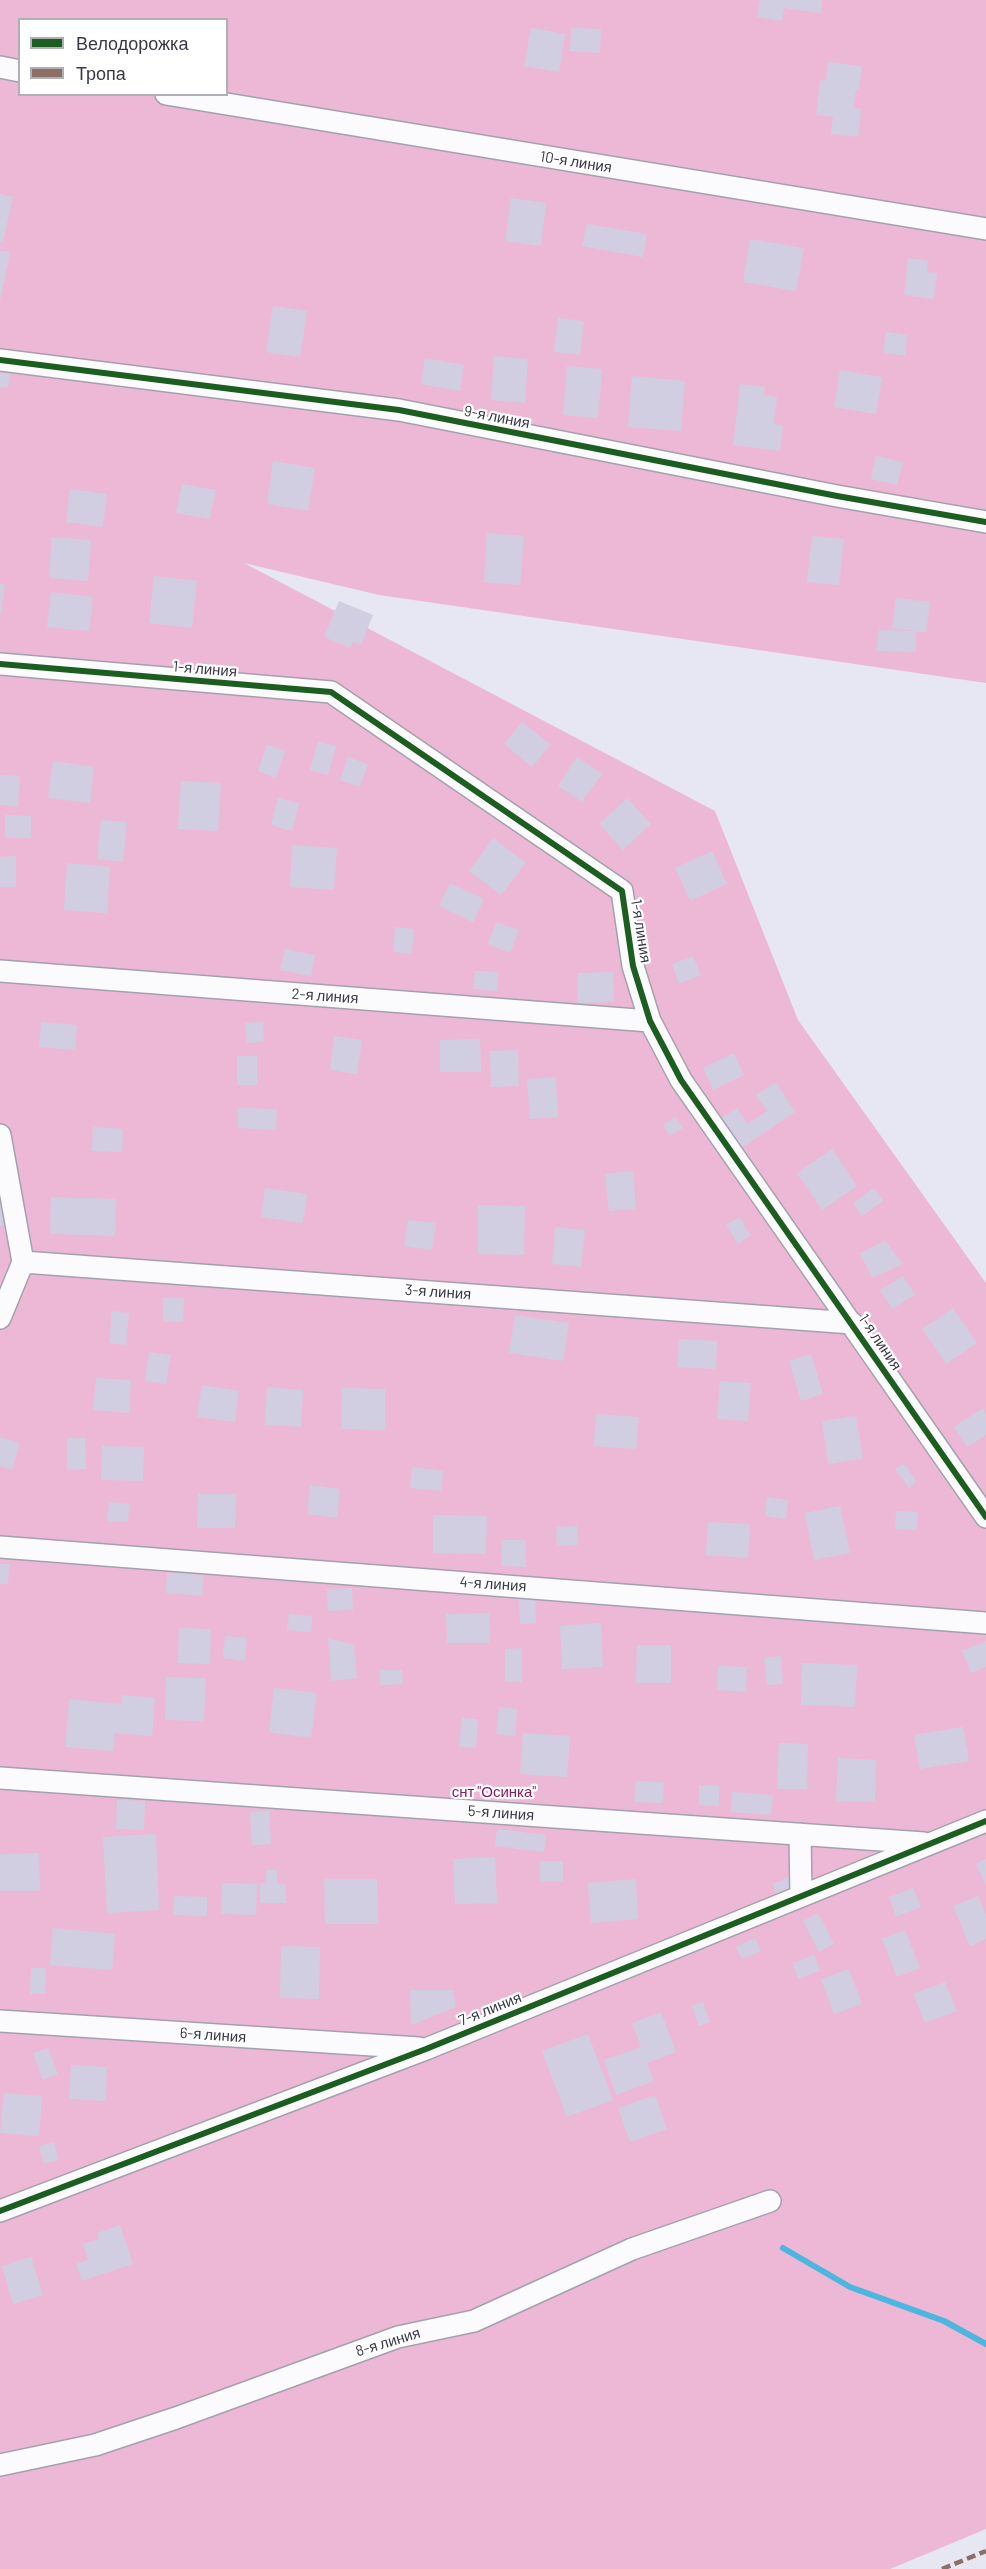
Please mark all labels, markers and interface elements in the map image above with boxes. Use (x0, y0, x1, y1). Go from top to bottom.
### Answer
legend (18, 18, 228, 96)
text: Велодорожка (76, 32, 188, 54)
text: Тропа (76, 62, 126, 84)
street label: 10-я линия (539, 147, 613, 177)
street label: 9-я линия (463, 402, 531, 432)
street label: 1-я линия (172, 657, 238, 681)
street label: 1-я линия (627, 898, 655, 964)
street label: 2-я линия (291, 985, 359, 1007)
street label: 3-я линия (404, 1281, 472, 1303)
street label: 1-я линия (855, 1310, 905, 1374)
street label: 4-я линия (459, 1573, 527, 1595)
park label: снт "Осинка" (452, 1783, 536, 1801)
street label: 5-я линия (467, 1802, 535, 1824)
street label: 7-я линия (456, 1988, 524, 2030)
street label: 6-я линия (179, 2024, 247, 2046)
street label: 8-я линия (353, 2324, 423, 2360)

